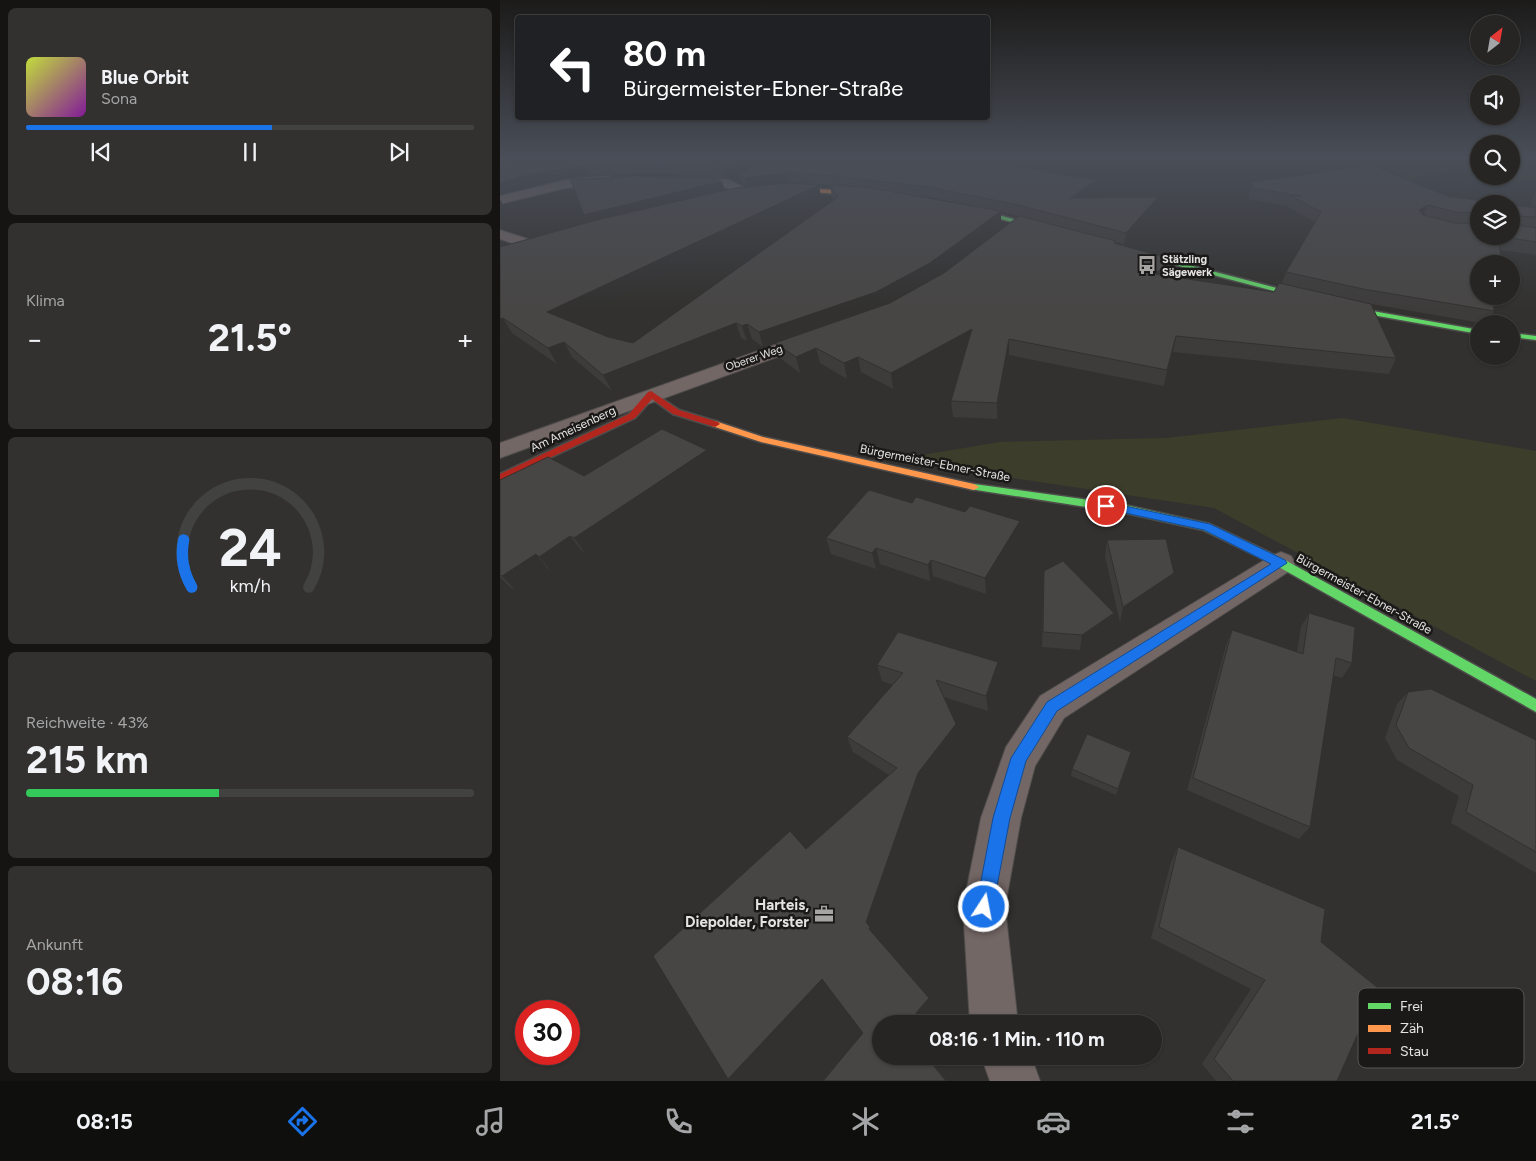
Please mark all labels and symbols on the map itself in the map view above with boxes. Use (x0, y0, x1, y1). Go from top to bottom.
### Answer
north arrow (1470, 15, 1520, 65)
place label: Stätzling Sägewerk (1162, 253, 1212, 279)
bus stop icon: Stätzling Sägewerk (1136, 254, 1158, 276)
street label: Oberer Weg (724, 342, 784, 374)
street label: Am Ameisenberg (528, 403, 618, 455)
street label: Bürgermeister-Ebner-Straße (859, 442, 1012, 485)
pin (1085, 485, 1127, 527)
street label: Bürgermeister-Ebner-Straße (1294, 551, 1435, 637)
position arrow (957, 880, 1009, 932)
place label: Harteis, Diepolder, Forster (685, 896, 809, 931)
office icon: Harteis, Diepolder, Forster (813, 903, 835, 925)
legend (1358, 988, 1524, 1068)
text: Frei (1400, 998, 1423, 1015)
speed limit sign: 30 (515, 1000, 580, 1065)
text: Zäh (1400, 1020, 1424, 1037)
text: Stau (1400, 1043, 1429, 1060)

